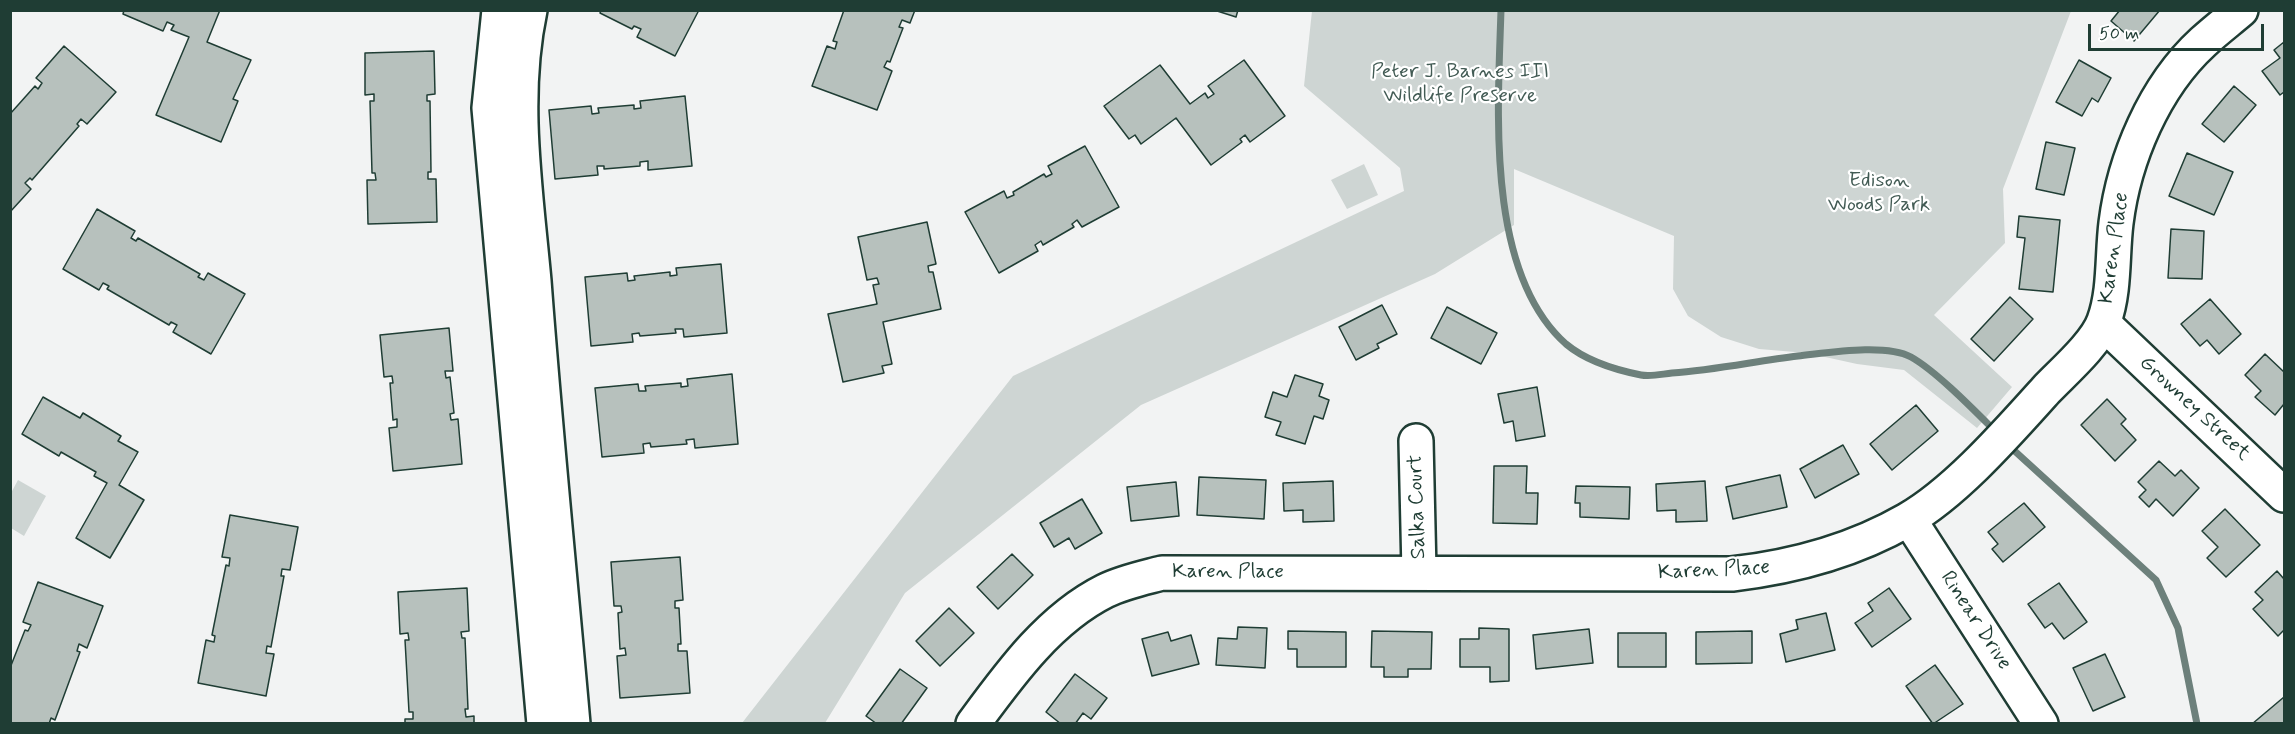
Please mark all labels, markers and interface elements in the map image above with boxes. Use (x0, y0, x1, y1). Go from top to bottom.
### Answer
scale bar (2091, 12, 2266, 50)
text: 50 m (2099, 22, 2139, 46)
park label: Peter J. Barnes III Wildlife Preserve (1371, 60, 1549, 110)
park label: Edison Woods Park (1828, 169, 1930, 219)
street label: Karen Place (2095, 191, 2135, 305)
street label: Growney Street (2133, 351, 2255, 467)
street label: Salka Court (1404, 454, 1432, 560)
street label: Karen Place (1657, 555, 1771, 587)
street label: Karen Place (1172, 560, 1284, 586)
street label: Rinear Drive (1934, 567, 2016, 675)

